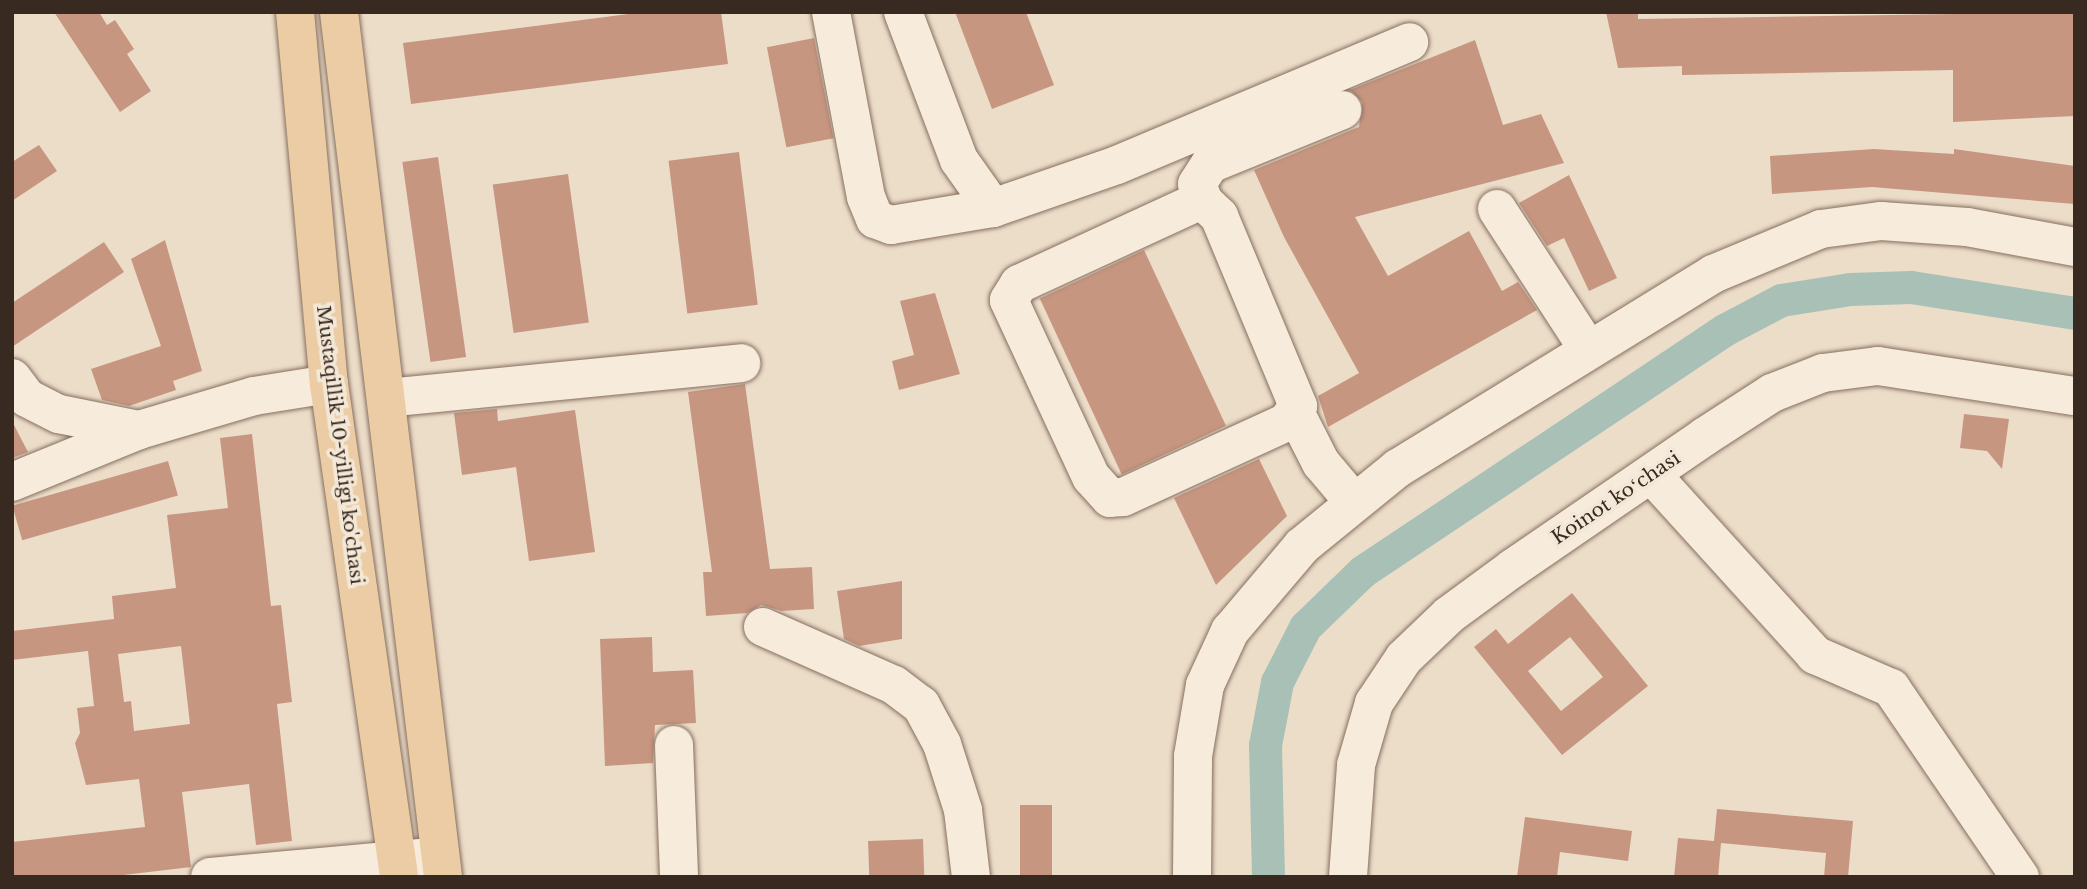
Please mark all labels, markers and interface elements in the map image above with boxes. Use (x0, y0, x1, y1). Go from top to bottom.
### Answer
street label: Mustaqillik 10-yilligi ko'chasi (312, 304, 368, 586)
street label: Koinot koʻchasi (1547, 447, 1685, 549)

